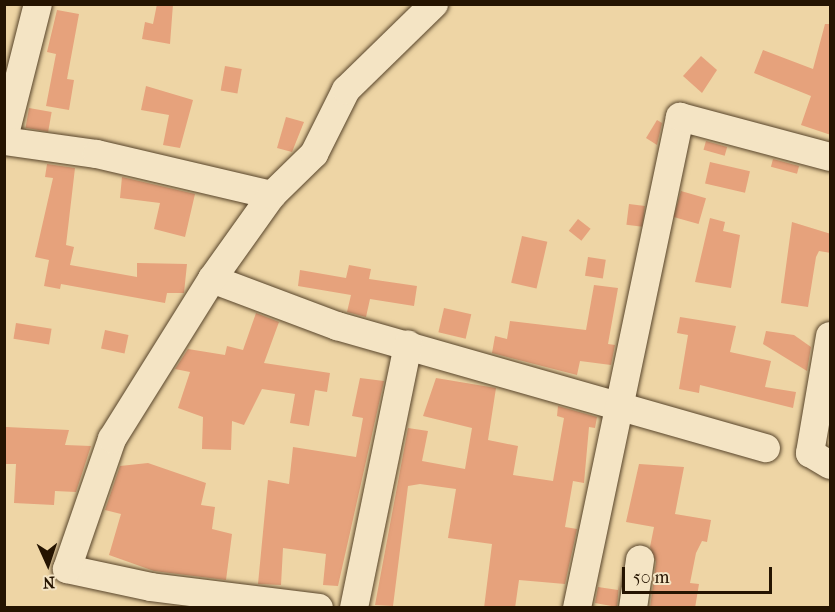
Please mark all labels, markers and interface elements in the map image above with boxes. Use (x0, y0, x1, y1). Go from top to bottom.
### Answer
north arrow (18, 534, 78, 594)
scale bar (625, 555, 775, 593)
text: 50 m (633, 567, 669, 588)
text: N (42, 573, 56, 592)

